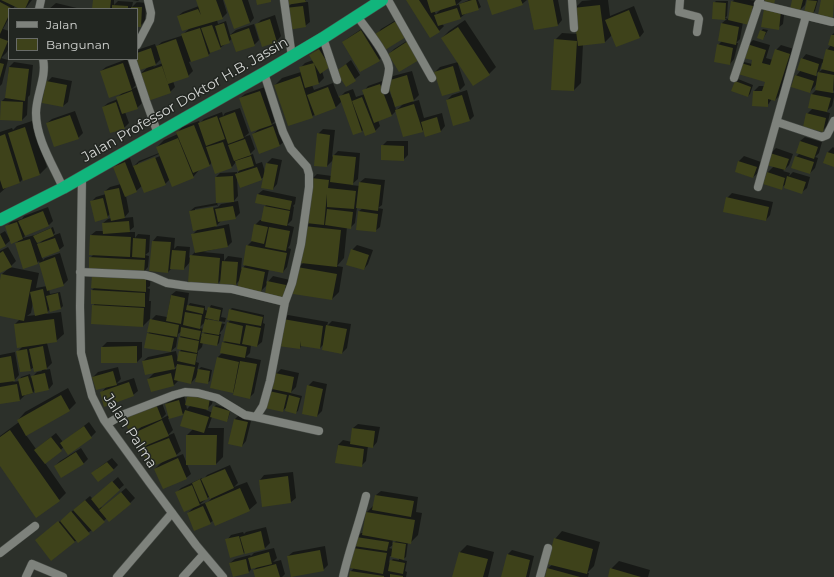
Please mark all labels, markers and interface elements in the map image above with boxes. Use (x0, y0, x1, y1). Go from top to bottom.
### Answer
legend (8, 8, 138, 60)
text: Jalan (46, 17, 78, 32)
street label: Jalan Professor Doktor H.B. Jassin (79, 34, 291, 166)
text: Bangunan (46, 37, 110, 52)
street label: Jalan Palma (100, 391, 160, 471)

